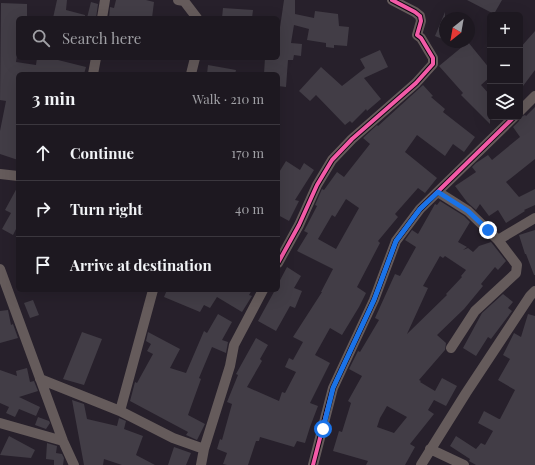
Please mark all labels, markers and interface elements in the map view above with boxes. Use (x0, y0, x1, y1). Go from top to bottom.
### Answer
north arrow (439, 12, 475, 48)
map controls (487, 12, 523, 120)
button: + (487, 12, 523, 48)
search box (16, 16, 280, 60)
icon: search (30, 27, 52, 49)
text: Search here (62, 28, 141, 48)
button: − (487, 48, 523, 84)
button: layers (487, 84, 523, 120)
text: 3 min (32, 87, 75, 109)
text: Walk · 210 m (192, 90, 264, 107)
icon: ahead (32, 142, 54, 164)
text: Continue (70, 143, 134, 163)
text: 170 m (231, 144, 264, 161)
icon: right (32, 198, 54, 220)
text: Turn right (70, 199, 143, 219)
text: 40 m (235, 200, 264, 217)
route end (479, 221, 497, 239)
icon: arrive (32, 254, 54, 276)
text: Arrive at destination (70, 255, 212, 275)
route start (314, 420, 332, 438)

